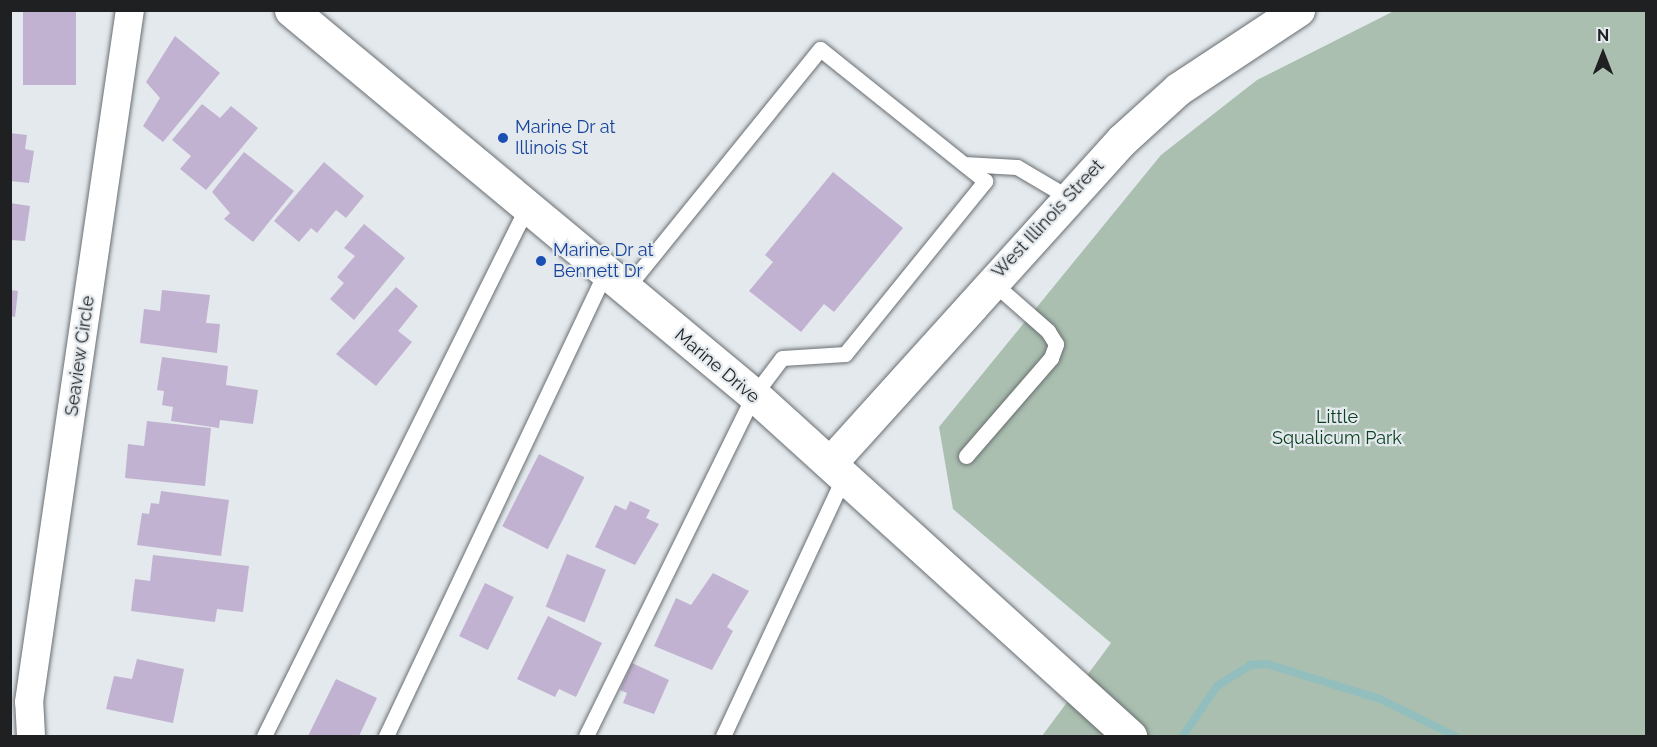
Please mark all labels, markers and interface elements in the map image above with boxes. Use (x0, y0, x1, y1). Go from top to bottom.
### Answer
north arrow (1573, 24, 1633, 84)
text: N (1597, 26, 1609, 45)
place label: Marine Dr at Illinois St (515, 117, 616, 160)
marker: Marine Dr at Illinois St (496, 131, 510, 145)
street label: West Illinois Street (988, 155, 1108, 283)
place label: Marine Dr at Bennett Dr (553, 240, 654, 282)
marker: Marine Dr at Bennett Dr (534, 254, 548, 268)
street label: Seaview Circle (61, 294, 99, 418)
street label: Marine Drive (670, 324, 764, 408)
park label: Little Squalicum Park (1272, 407, 1402, 450)

